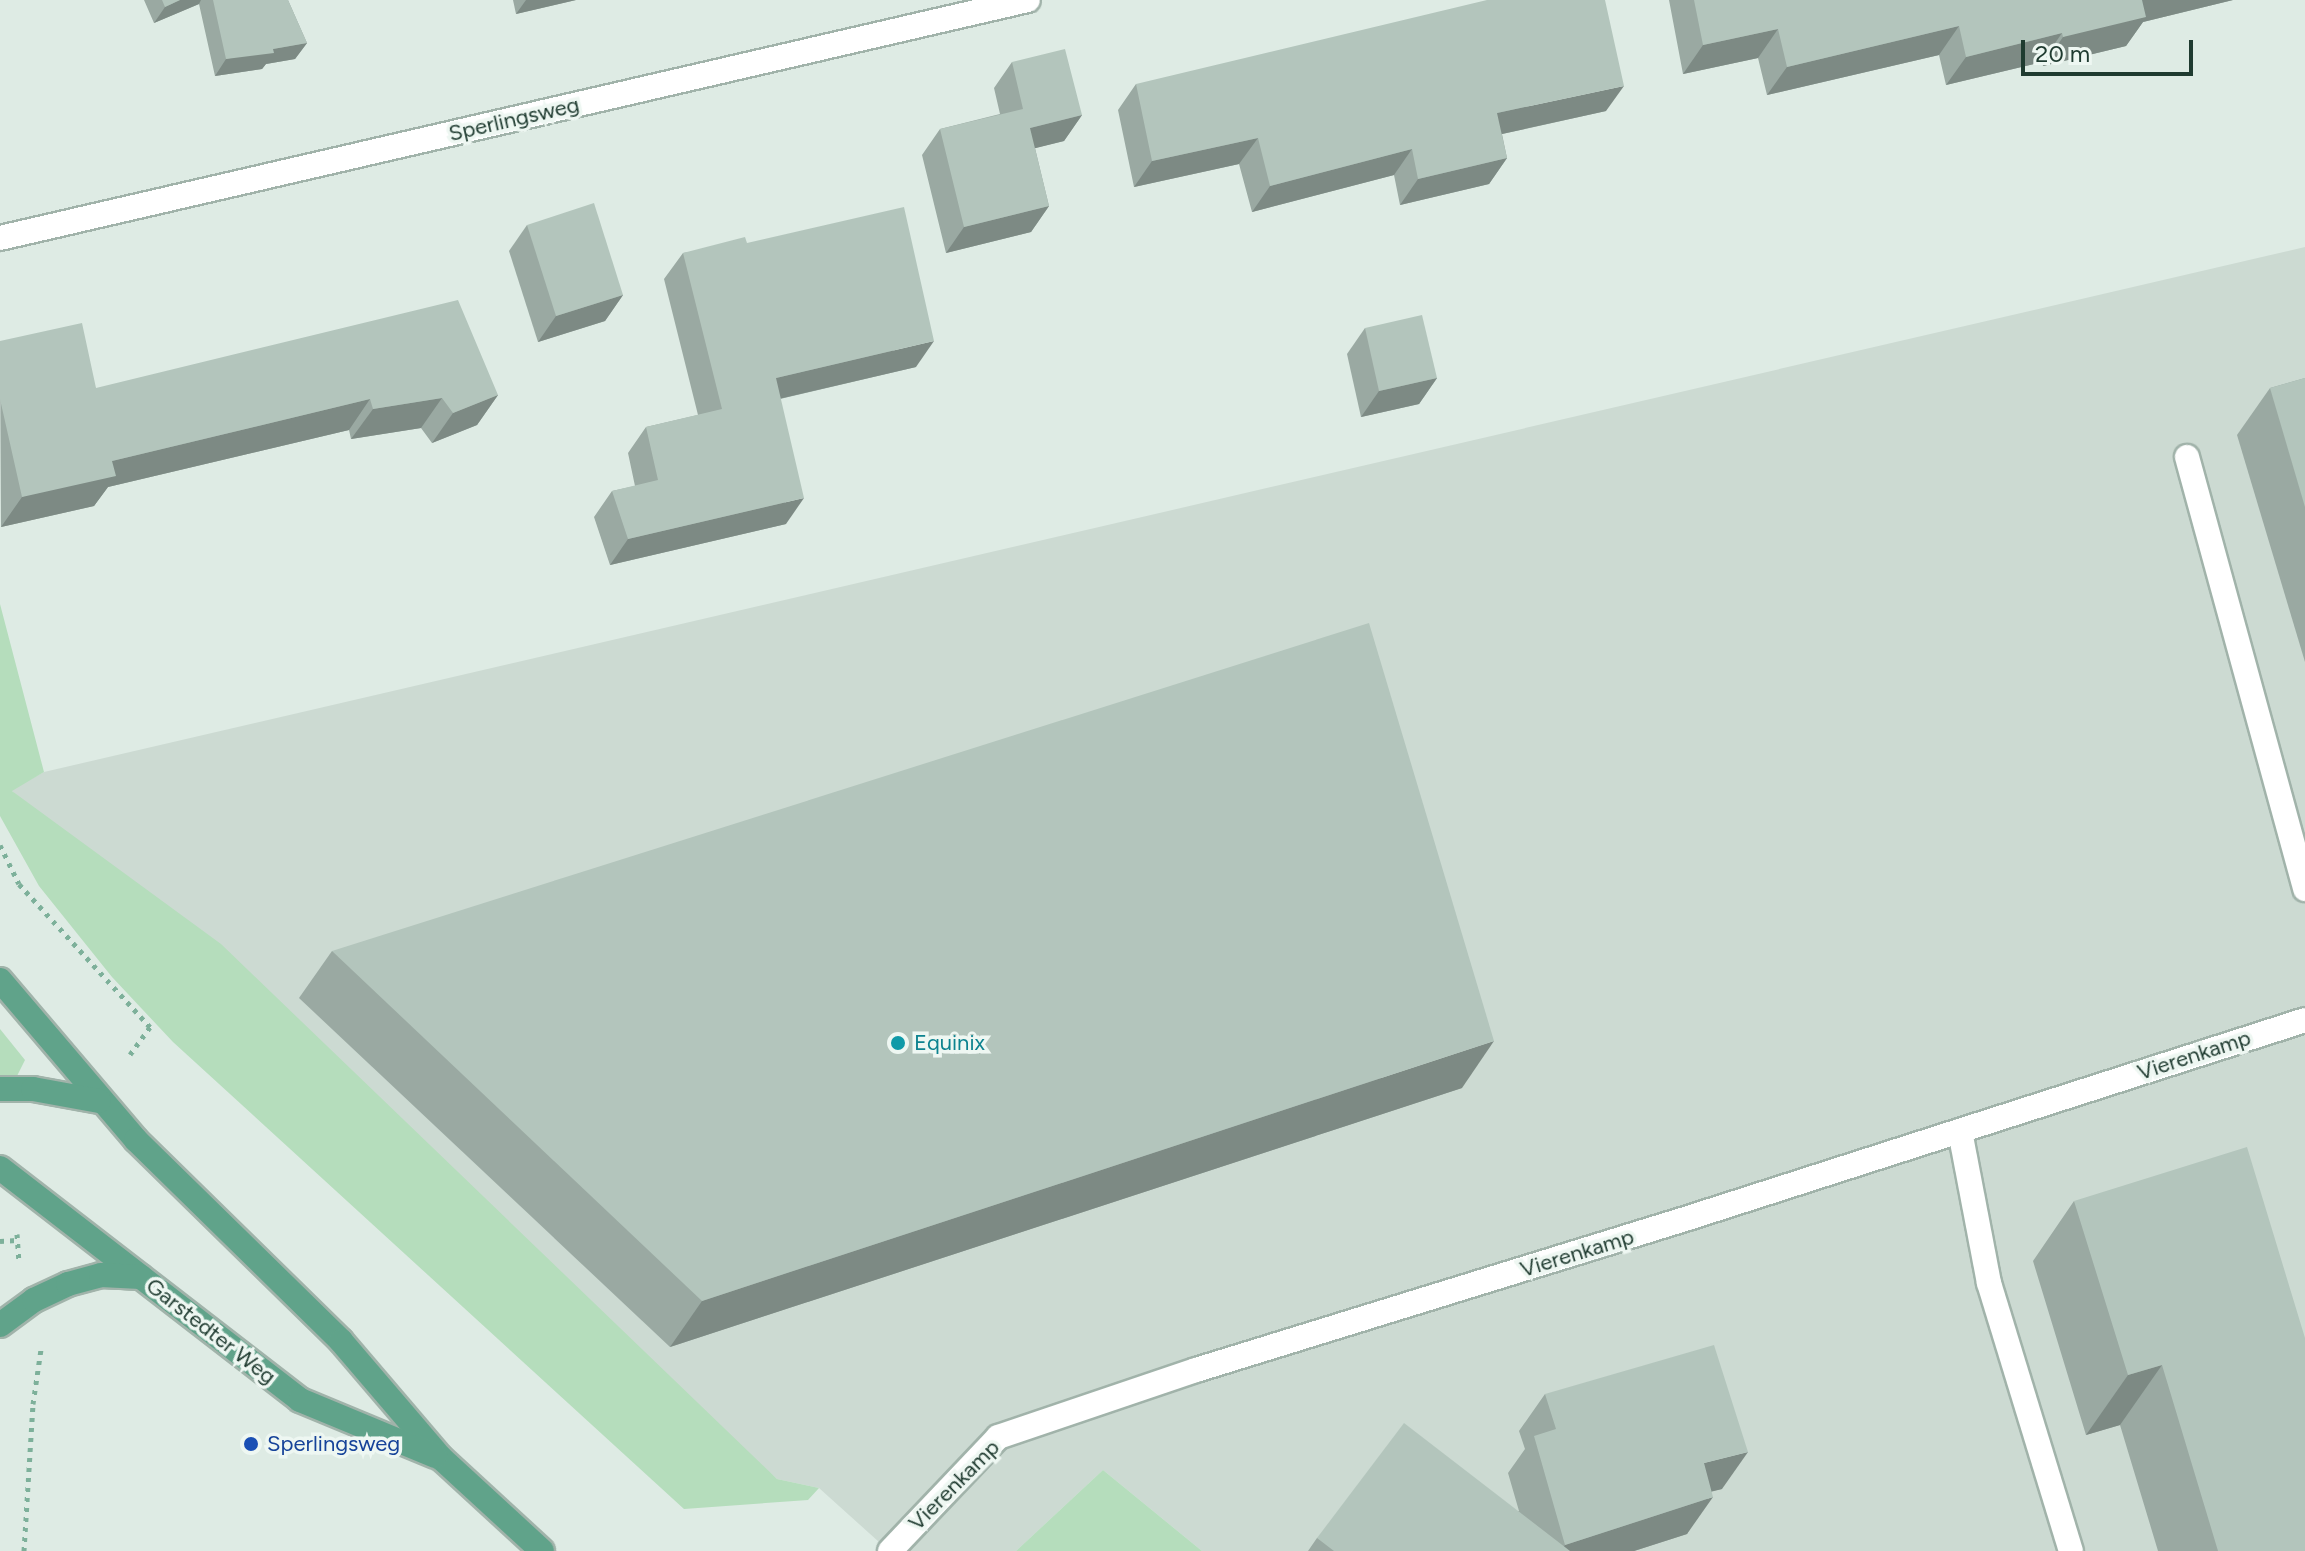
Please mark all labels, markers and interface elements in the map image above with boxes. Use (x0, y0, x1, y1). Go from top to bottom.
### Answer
scale bar (2025, 24, 2197, 74)
text: 20 m (2035, 39, 2090, 68)
street label: Sperlingsweg (446, 91, 582, 147)
street label: Vierenkamp (2134, 1024, 2254, 1086)
place label: Equinix (914, 1030, 985, 1056)
marker: Equinix (889, 1034, 907, 1052)
street label: Vierenkamp (1517, 1223, 1637, 1283)
street label: Garstedter Weg (141, 1272, 281, 1390)
place label: Sperlingsweg (267, 1431, 400, 1457)
street label: Vierenkamp (903, 1434, 1005, 1536)
marker: Sperlingsweg (242, 1435, 260, 1453)

